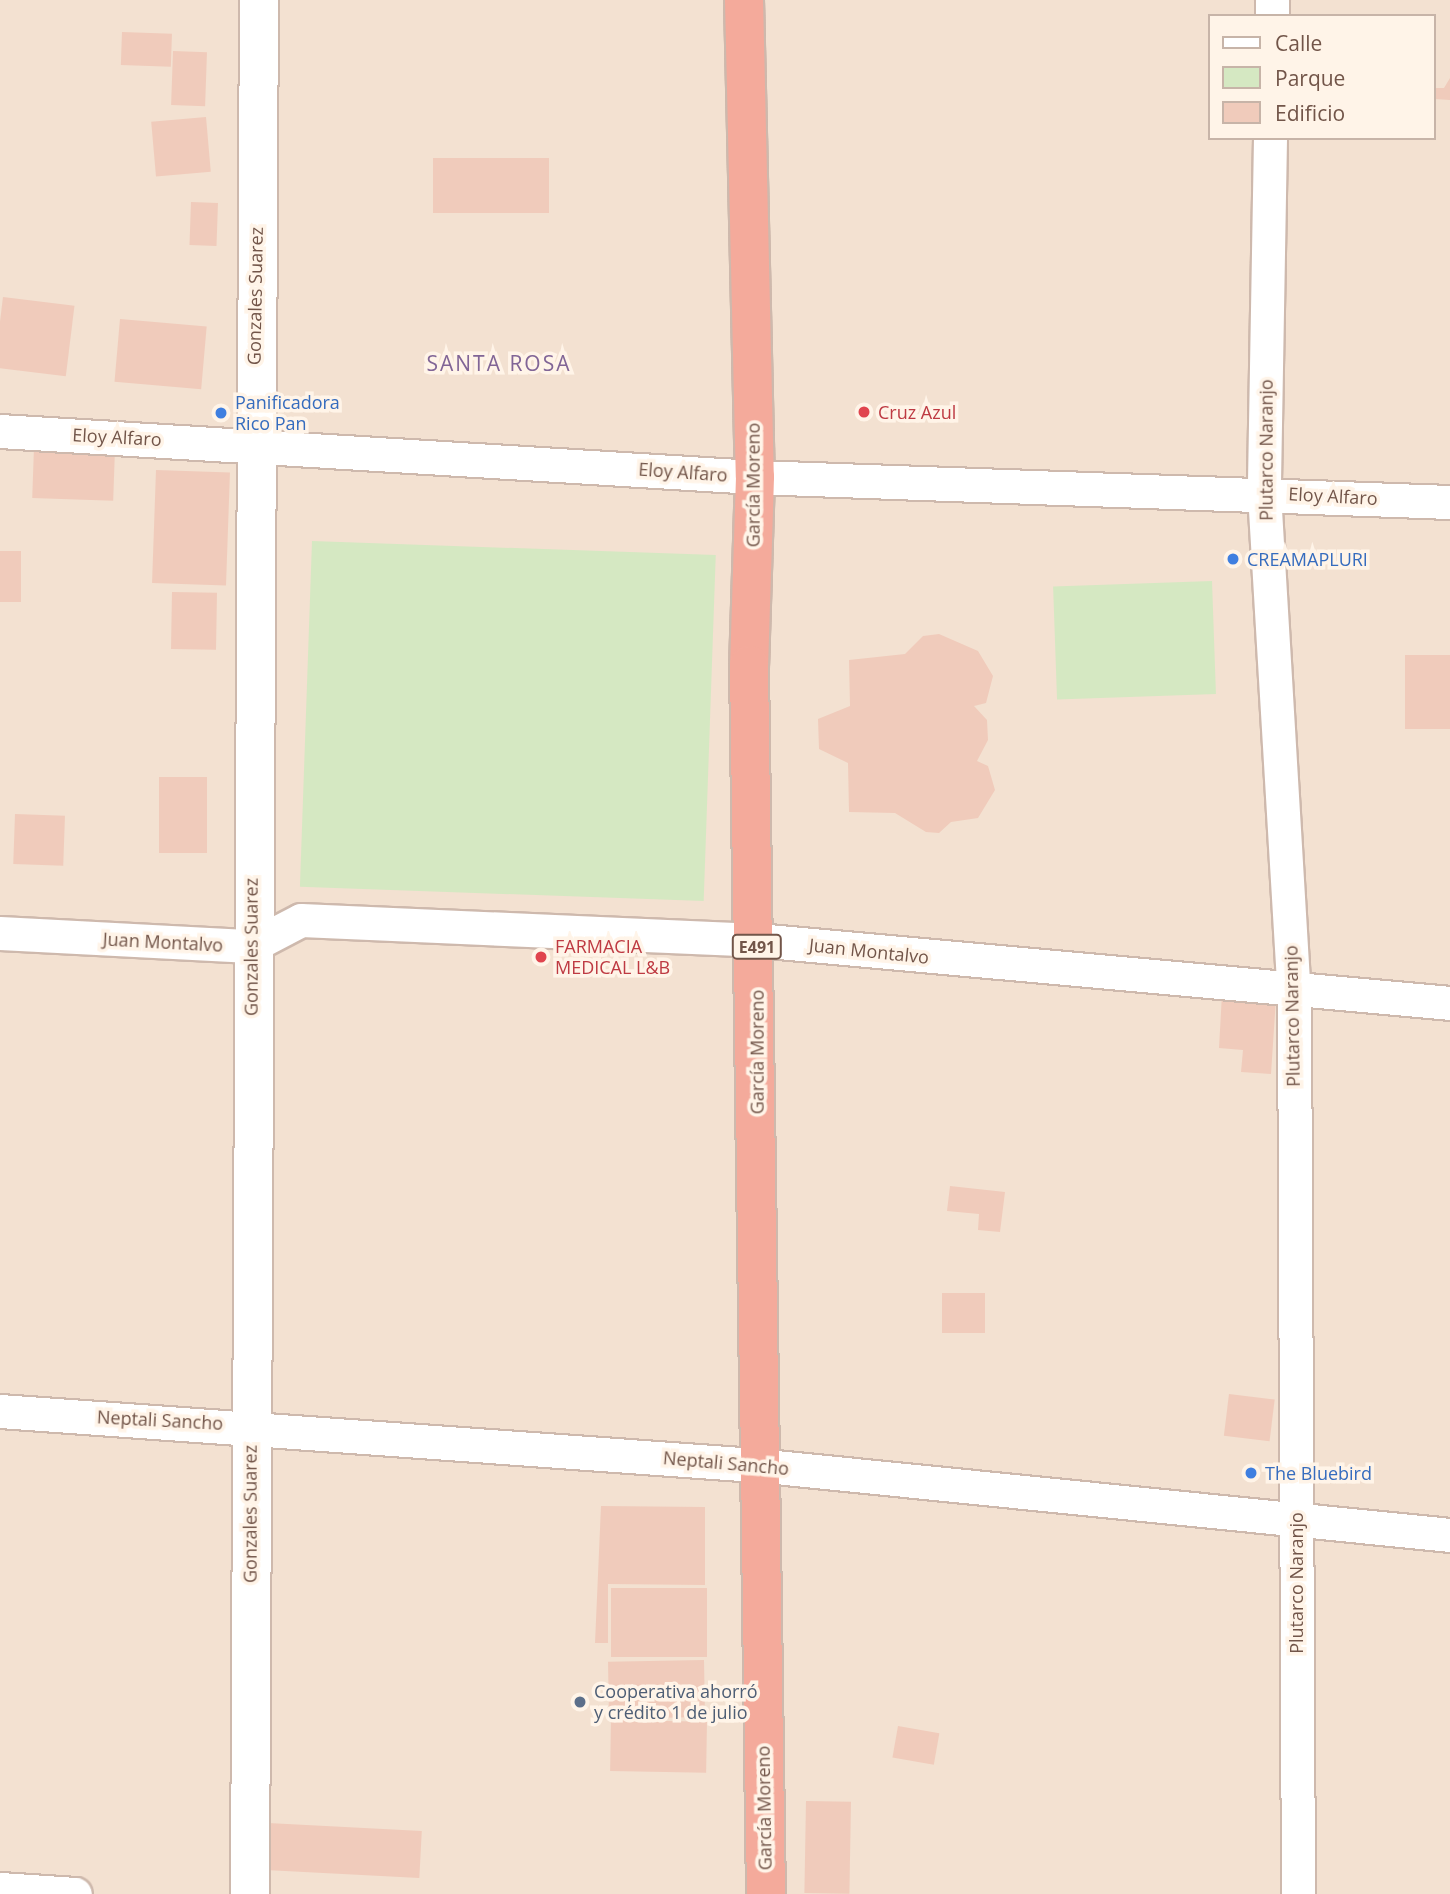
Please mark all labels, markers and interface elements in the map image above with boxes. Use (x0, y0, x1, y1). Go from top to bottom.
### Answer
legend (1208, 14, 1436, 140)
text: Calle (1275, 29, 1322, 57)
text: Parque (1275, 64, 1345, 92)
text: Edificio (1275, 99, 1345, 127)
street label: Gonzales Suarez (243, 227, 267, 365)
district label: SANTA ROSA (428, 350, 570, 376)
street label: Plutarco Naranjo (1255, 379, 1277, 521)
place label: Panificadora Rico Pan (235, 392, 340, 434)
place label: Cruz Azul (878, 401, 956, 423)
marker: Cruz Azul (856, 404, 872, 420)
marker: Panificadora Rico Pan (213, 405, 229, 421)
street label: García Moreno (742, 423, 764, 547)
street label: Eloy Alfaro (72, 424, 162, 450)
street label: Eloy Alfaro (638, 458, 728, 486)
street label: Eloy Alfaro (1288, 483, 1378, 509)
place label: CREAMAPLURI (1247, 548, 1368, 570)
marker: CREAMAPLURI (1225, 551, 1241, 567)
street label: Gonzales Suarez (240, 878, 262, 1016)
street label: Juan Montalvo (102, 928, 224, 956)
road number: E491 (731, 934, 783, 959)
street label: Juan Montalvo (808, 934, 930, 968)
place label: FARMACIA MEDICAL L&B (555, 936, 670, 978)
street label: Plutarco Naranjo (1280, 945, 1304, 1087)
marker: FARMACIA MEDICAL L&B (533, 949, 549, 965)
street label: García Moreno (746, 990, 768, 1114)
street label: Neptali Sancho (96, 1406, 224, 1434)
street label: Gonzales Suarez (239, 1445, 261, 1583)
street label: Neptali Sancho (662, 1447, 790, 1479)
place label: The Bluebird (1265, 1462, 1372, 1484)
marker: The Bluebird (1243, 1465, 1259, 1481)
street label: Plutarco Naranjo (1285, 1512, 1307, 1654)
place label: Cooperativa ahorró y crédito 1 de julio (594, 1681, 758, 1724)
marker: Cooperativa ahorró y crédito 1 de julio (572, 1694, 588, 1710)
street label: García Moreno (752, 1746, 776, 1870)

